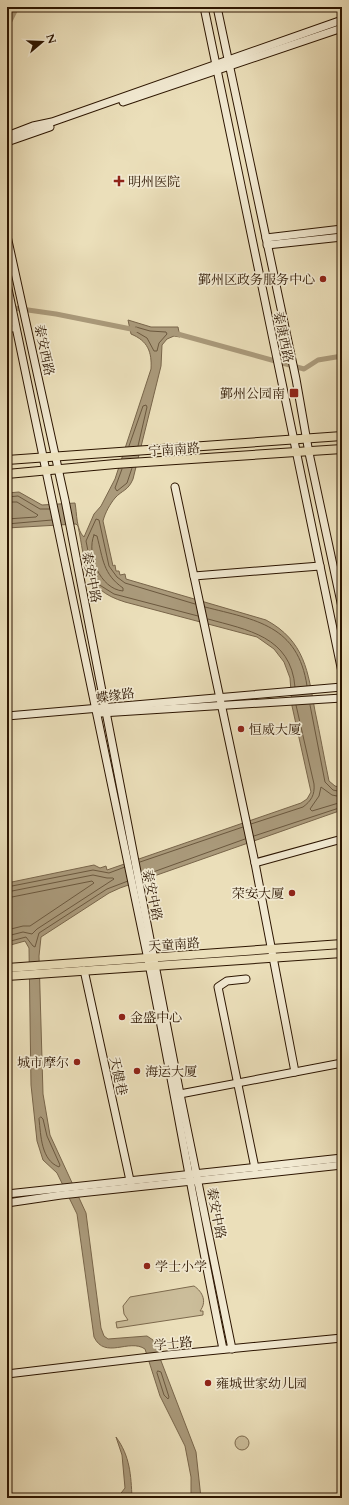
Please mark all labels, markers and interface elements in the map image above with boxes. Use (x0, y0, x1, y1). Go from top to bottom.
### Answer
north arrow (22, 22, 62, 62)
text: N (42, 32, 60, 46)
place label: 明州医院 (128, 173, 180, 191)
marker: 明州医院 (113, 175, 125, 187)
place label: 鄞州区政务服务中心 (198, 271, 315, 289)
marker: 鄞州区政务服务中心 (318, 274, 328, 284)
street label: 泰康西路 (269, 310, 297, 365)
street label: 泰安西路 (30, 323, 58, 378)
place label: 鄞州公园南 (220, 385, 285, 403)
marker: 鄞州公园南 (288, 387, 300, 399)
street label: 宁南南路 (147, 439, 201, 461)
street label: 泰安中路 (77, 550, 105, 604)
street label: 蝶缘路 (95, 684, 136, 708)
place label: 恒威大厦 (249, 721, 301, 739)
marker: 恒威大厦 (236, 724, 246, 734)
street label: 泰安中路 (138, 868, 166, 923)
place label: 荣安大厦 (232, 885, 284, 903)
marker: 荣安大厦 (287, 888, 297, 898)
street label: 天童南路 (147, 934, 201, 956)
place label: 金盛中心 (130, 1009, 182, 1027)
marker: 金盛中心 (117, 1012, 127, 1022)
place label: 城市摩尔 (17, 1054, 69, 1072)
street label: 天健巷 (105, 1055, 131, 1097)
marker: 城市摩尔 (72, 1057, 82, 1067)
place label: 海运大厦 (145, 1063, 197, 1081)
marker: 海运大厦 (132, 1066, 142, 1076)
street label: 泰安中路 (202, 1186, 230, 1240)
place label: 学士小学 (155, 1258, 207, 1276)
marker: 学士小学 (142, 1261, 152, 1271)
street label: 学士路 (153, 1333, 193, 1355)
place label: 雍城世家幼儿园 (216, 1375, 307, 1393)
marker: 雍城世家幼儿园 (203, 1378, 213, 1388)

